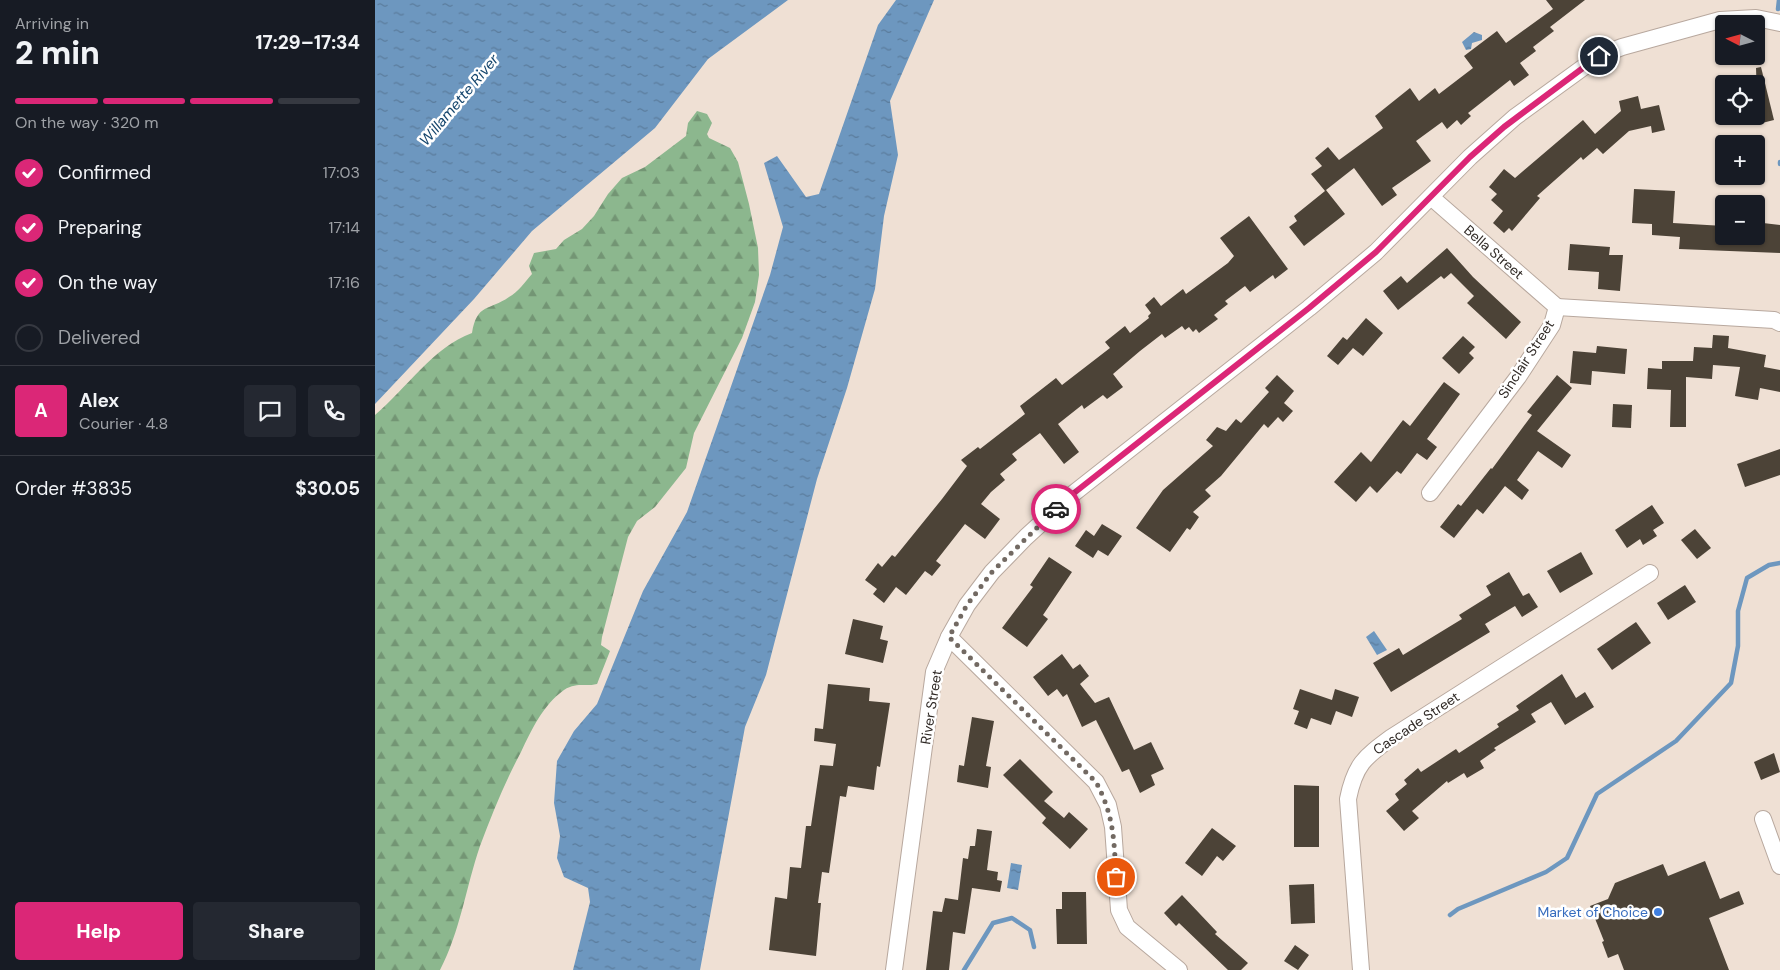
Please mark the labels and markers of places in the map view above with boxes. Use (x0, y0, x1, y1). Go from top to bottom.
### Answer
pin (1578, 35, 1620, 77)
pin (1095, 856, 1137, 898)
place label: Market of Choice (1537, 903, 1648, 921)
marker: Market of Choice (1652, 906, 1664, 918)

